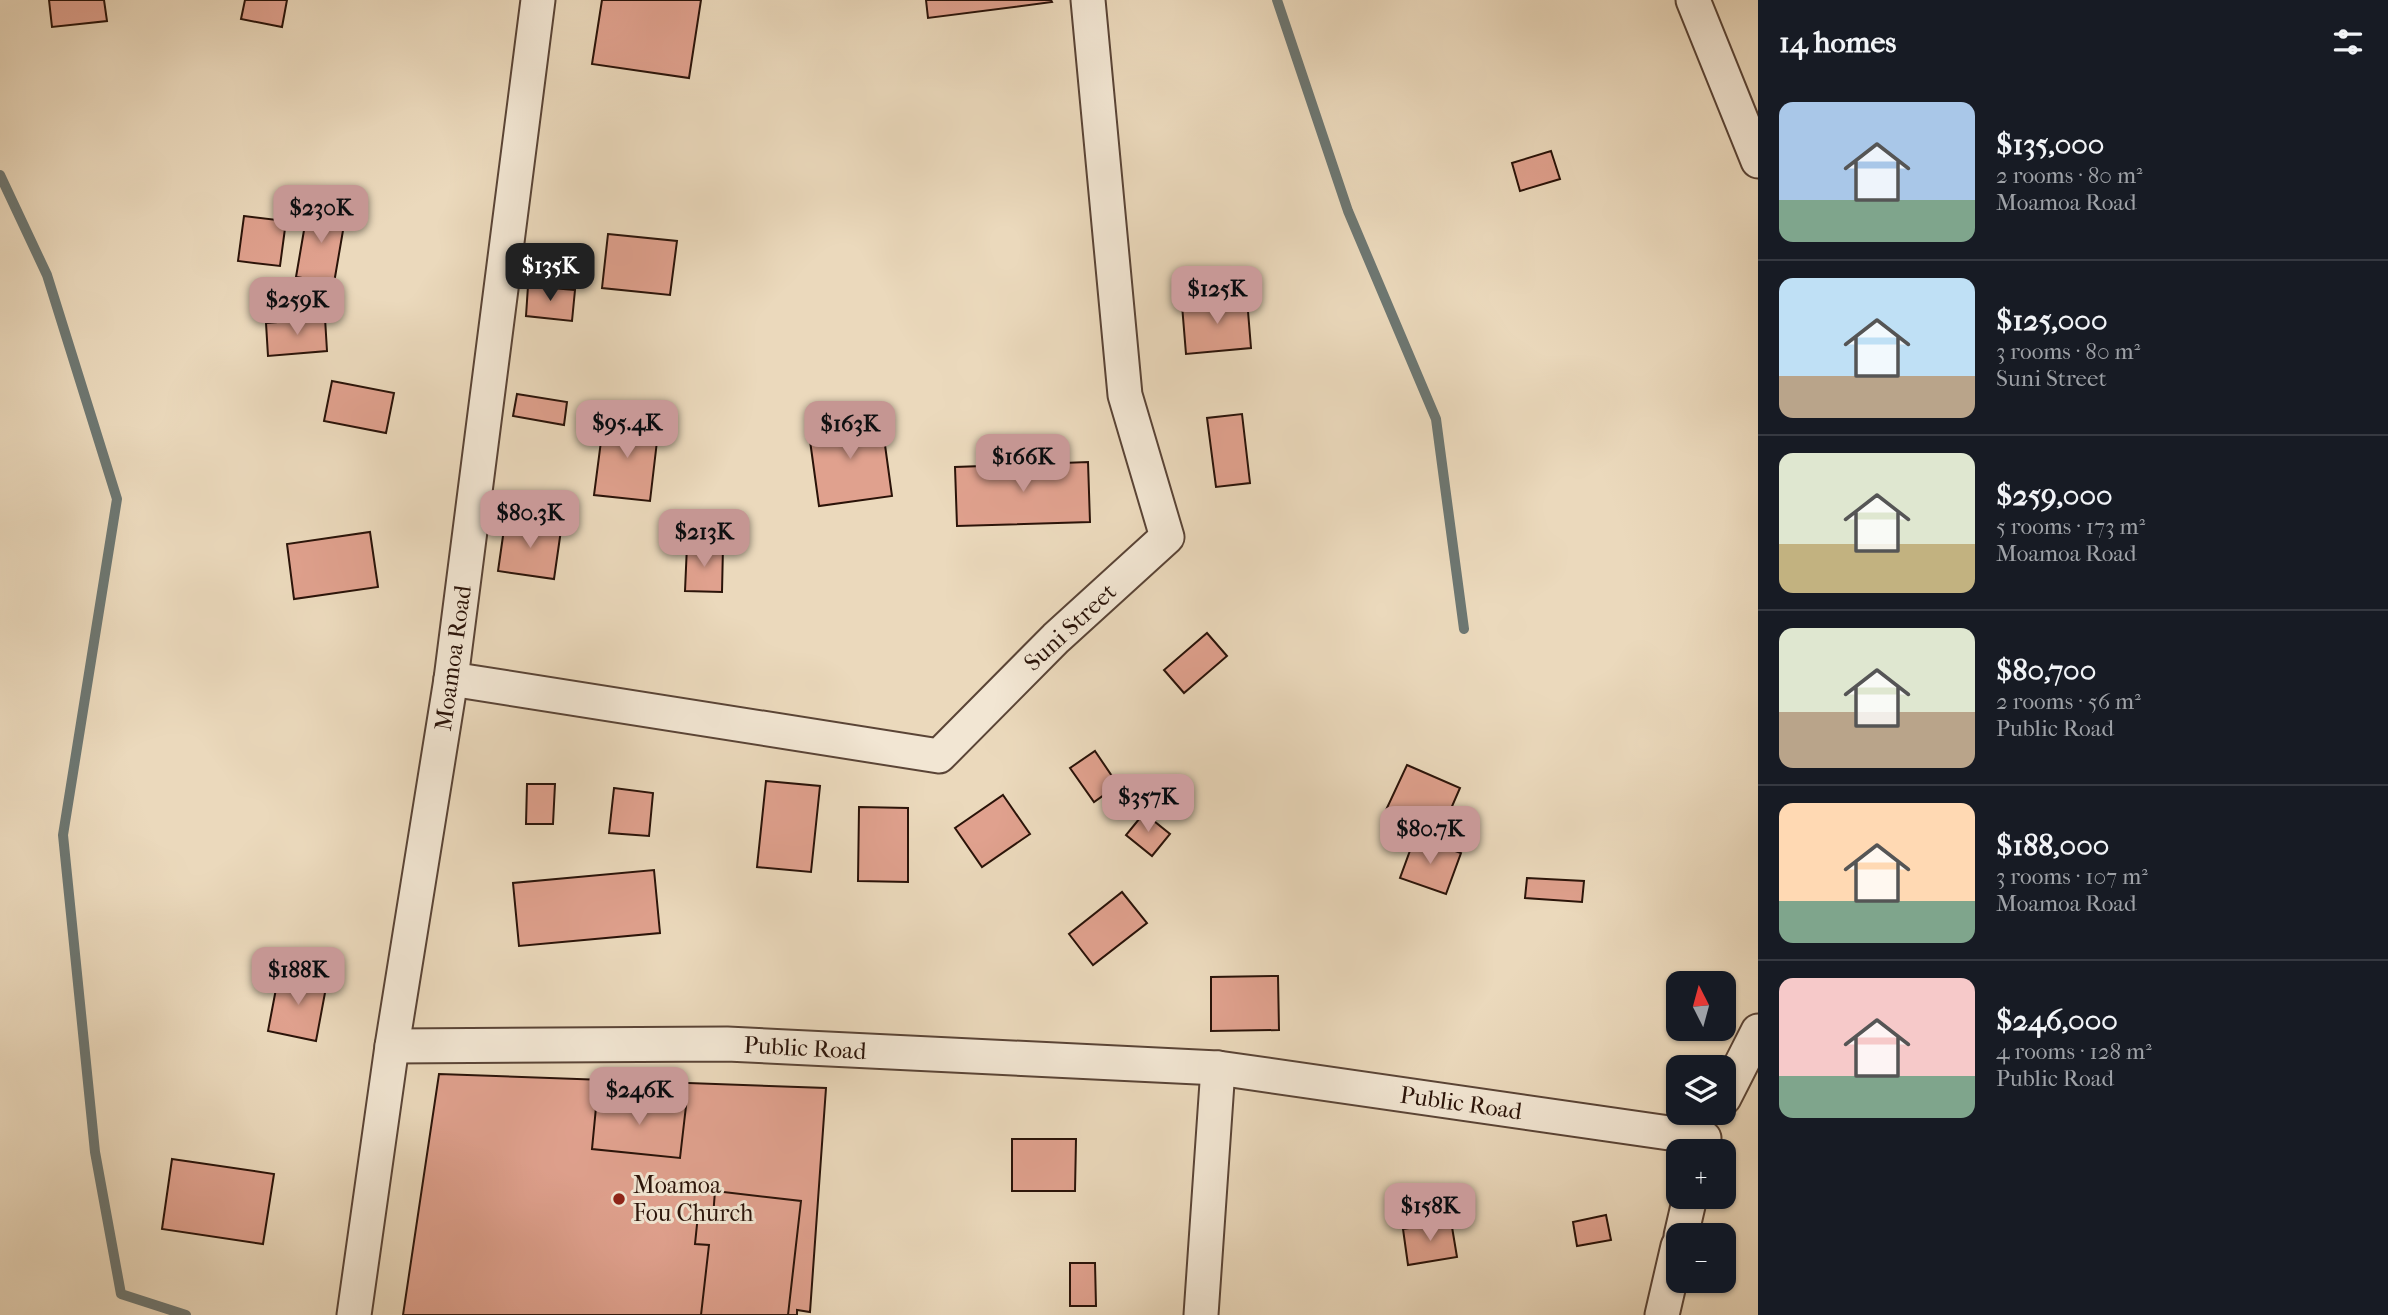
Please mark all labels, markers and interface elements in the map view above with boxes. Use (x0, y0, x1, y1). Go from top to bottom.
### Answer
icon: filters (2329, 23, 2367, 61)
text: 14 homes (1779, 25, 1896, 60)
text: $135,000 (1996, 127, 2104, 162)
icon: home (1835, 130, 1919, 214)
text: 2 rooms · 80 m² (1996, 162, 2143, 189)
pin: $230K (272, 186, 370, 245)
text: Moamoa Road (1996, 189, 2137, 216)
text: $230K (289, 194, 353, 221)
pin: $135K (501, 244, 599, 303)
text: $135K (522, 252, 578, 279)
pin: $125K (1168, 266, 1266, 326)
text: $125K (1187, 275, 1247, 302)
pin: $259K (248, 278, 346, 337)
text: $259K (265, 286, 329, 313)
text: $125,000 (1996, 303, 2107, 338)
icon: home (1835, 306, 1919, 390)
text: 3 rooms · 80 m² (1996, 338, 2140, 365)
text: Suni Street (1996, 365, 2107, 392)
pin: $95.4K (570, 400, 684, 460)
pin: $163K (801, 402, 899, 461)
text: $95.4K (592, 409, 662, 436)
text: $163K (820, 410, 880, 437)
pin: $166K (974, 434, 1072, 494)
text: $166K (992, 443, 1054, 470)
text: $259,000 (1996, 478, 2113, 513)
icon: home (1835, 481, 1919, 565)
pin: $80.3K (473, 490, 587, 550)
text: $80.3K (496, 499, 564, 526)
pin: $213K (655, 510, 753, 569)
text: 5 rooms · 173 m² (1996, 513, 2145, 540)
text: $213K (675, 518, 733, 545)
text: Moamoa Road (1996, 540, 2137, 567)
street label: Suni Street (1018, 577, 1122, 677)
street label: Moamoa Road (429, 583, 477, 733)
text: $80,700 (1996, 653, 2096, 688)
icon: home (1835, 656, 1919, 740)
text: 2 rooms · 56 m² (1996, 688, 2141, 715)
text: Public Road (1996, 715, 2114, 742)
pin: $357K (1099, 774, 1197, 834)
text: $357K (1118, 783, 1178, 810)
pin: $80.7K (1373, 806, 1487, 866)
text: $80.7K (1396, 815, 1464, 842)
text: $188,000 (1996, 828, 2109, 863)
icon: home (1835, 831, 1919, 915)
text: 3 rooms · 107 m² (1996, 863, 2148, 890)
text: Moamoa Road (1996, 890, 2137, 917)
pin: $188K (249, 948, 347, 1007)
text: $188K (268, 956, 328, 983)
north arrow (1666, 971, 1736, 1041)
map controls (1666, 971, 1736, 1293)
text: $246,000 (1996, 1003, 2118, 1038)
icon: home (1835, 1006, 1919, 1090)
street label: Public Road (743, 1031, 868, 1065)
text: 4 rooms · 128 m² (1996, 1038, 2152, 1065)
button: layers (1666, 1055, 1736, 1125)
text: Public Road (1996, 1065, 2114, 1092)
pin: $246K (590, 1068, 688, 1127)
text: $246K (605, 1076, 673, 1103)
street label: Public Road (1398, 1081, 1525, 1126)
button: + (1666, 1139, 1736, 1209)
place label: Moamoa Fou Church (633, 1171, 754, 1227)
pin: $158K (1381, 1184, 1479, 1243)
marker: Moamoa Fou Church (611, 1191, 627, 1207)
text: $158K (1401, 1192, 1460, 1219)
button: − (1666, 1223, 1736, 1293)

